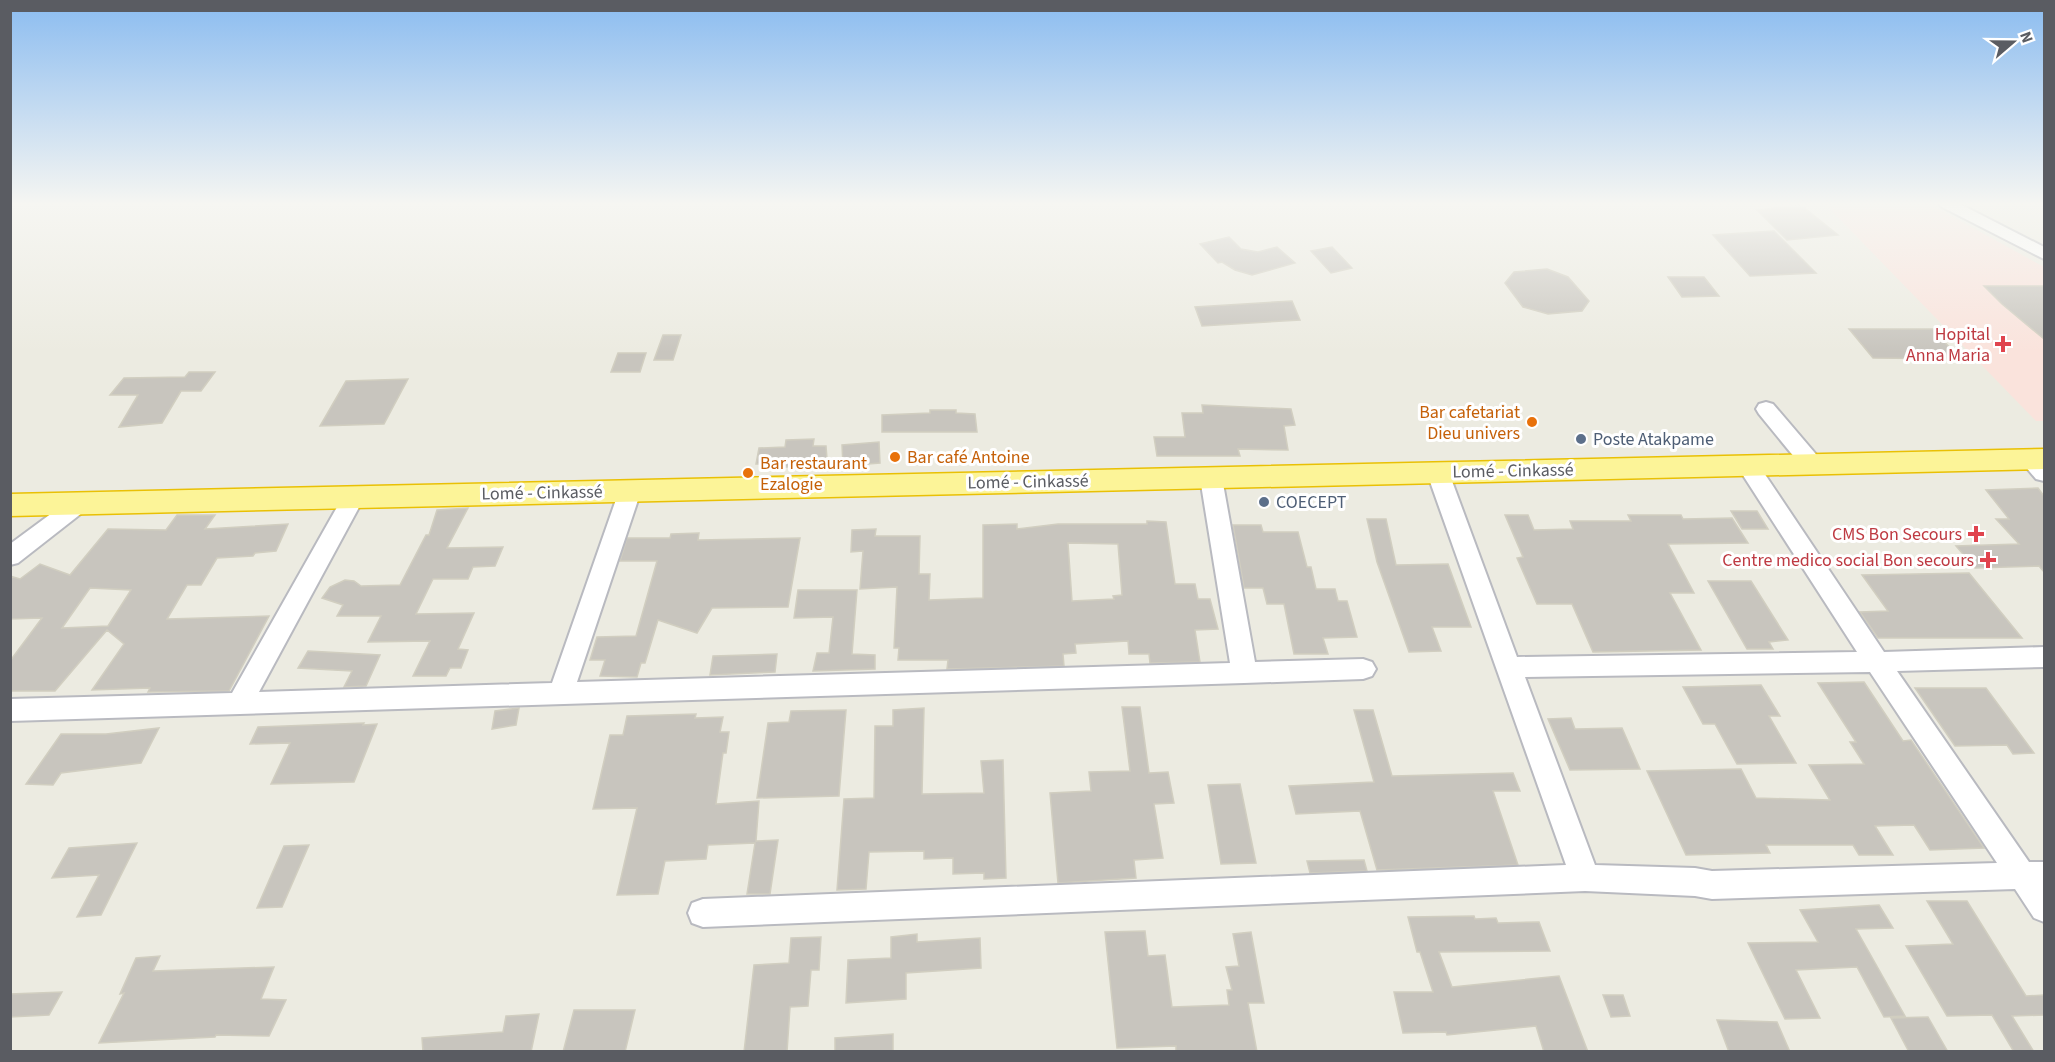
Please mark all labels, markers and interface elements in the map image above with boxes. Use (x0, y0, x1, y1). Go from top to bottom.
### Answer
north arrow (1983, 12, 2043, 72)
text: N (2014, 28, 2038, 46)
place label: Hopital Anna Maria (1906, 322, 1990, 368)
marker: Hopital Anna Maria (1994, 335, 2012, 353)
place label: Bar cafetariat Dieu univers (1419, 400, 1520, 446)
marker: Bar cafetariat Dieu univers (1525, 415, 1539, 429)
place label: Poste Atakpame (1593, 427, 1714, 452)
marker: Poste Atakpame (1574, 432, 1588, 446)
place label: Bar café Antoine (907, 445, 1030, 470)
marker: Bar café Antoine (888, 450, 902, 464)
place label: Bar restaurant Ezalogie (760, 451, 867, 497)
street label: Lomé - Cinkassé (1452, 457, 1574, 485)
marker: Bar restaurant Ezalogie (741, 466, 755, 480)
street label: Lomé - Cinkassé (967, 468, 1089, 496)
street label: Lomé - Cinkassé (481, 479, 603, 507)
place label: COECEPT (1276, 490, 1347, 515)
marker: COECEPT (1257, 495, 1271, 509)
place label: CMS Bon Secours (1832, 522, 1962, 547)
marker: CMS Bon Secours (1967, 525, 1985, 543)
place label: Centre medico social Bon secours (1722, 548, 1974, 573)
marker: Centre medico social Bon secours (1979, 551, 1997, 569)

